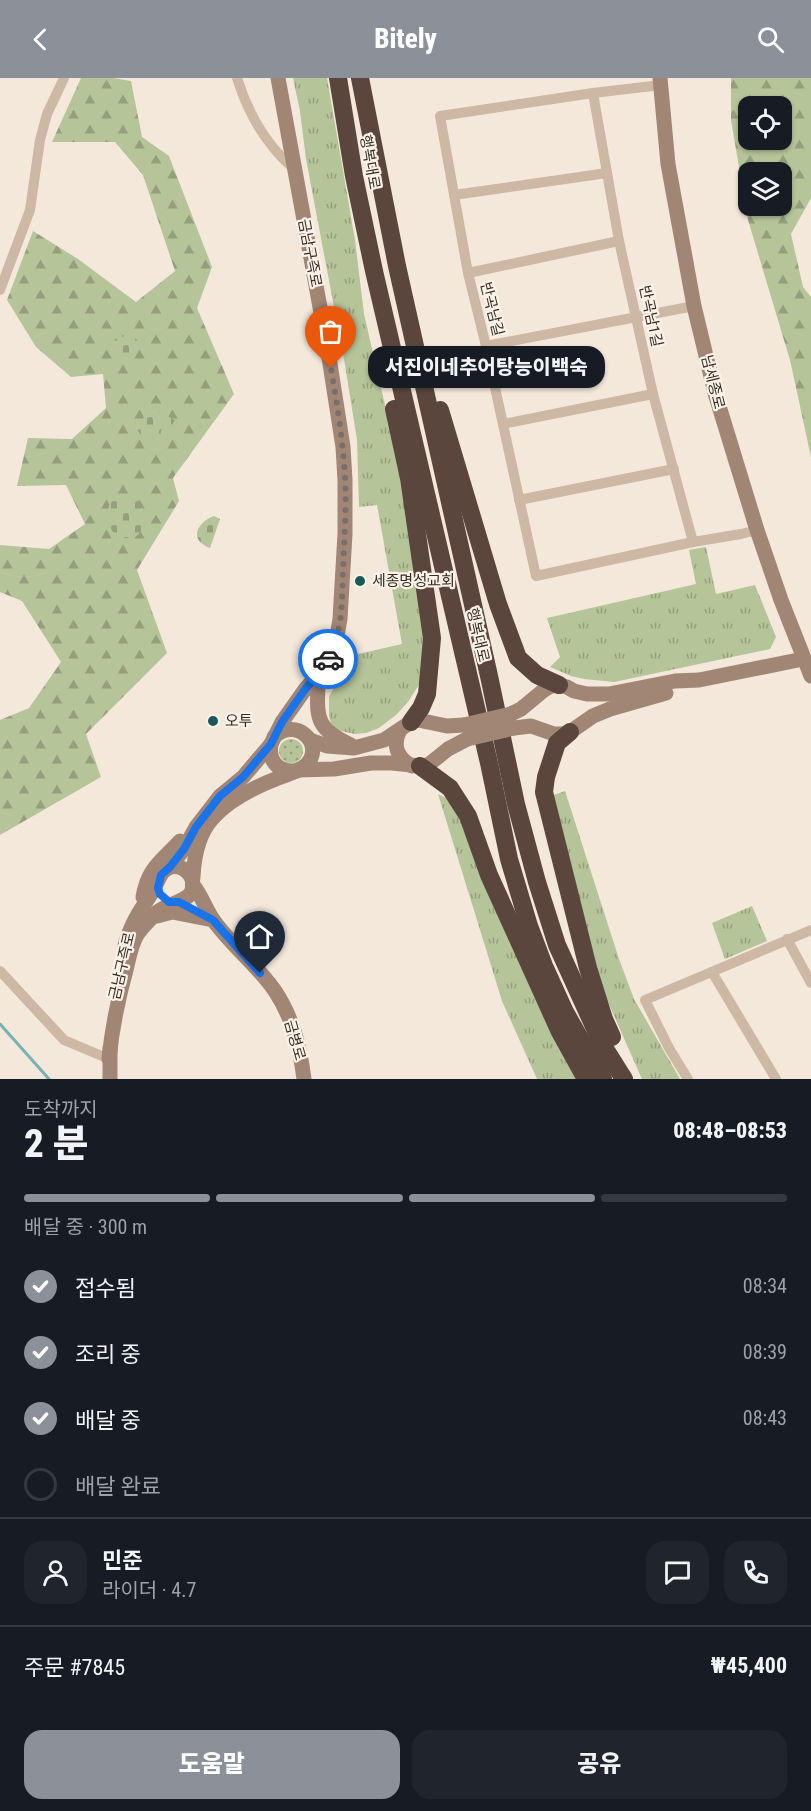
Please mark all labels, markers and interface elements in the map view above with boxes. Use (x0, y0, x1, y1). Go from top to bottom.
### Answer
icon: back (24, 23, 57, 56)
text: Bitely (374, 23, 437, 55)
icon: search (754, 23, 787, 56)
map controls (738, 96, 792, 216)
button: locate (738, 96, 792, 150)
street label: 행복대로 (356, 133, 384, 191)
button: layers (738, 162, 792, 216)
street label: 금남구즉로 (295, 217, 325, 289)
street label: 반곡남길 (477, 280, 507, 338)
street label: 반곡남1길 (636, 284, 666, 348)
pin (305, 306, 356, 368)
icon: bag (314, 315, 347, 348)
callout: 서진이네추어탕능이백숙 (367, 347, 604, 389)
street label: 남세종로 (698, 353, 728, 411)
text: 서진이네추어탕능이백숙 (385, 355, 588, 379)
place label: 세종명성교회 (372, 572, 455, 590)
marker: 세종명성교회 (353, 574, 367, 588)
street label: 행복대로 (463, 606, 493, 664)
courier (298, 629, 358, 689)
icon: car (312, 643, 345, 676)
place label: 오투 (225, 712, 253, 730)
marker: 오투 (206, 714, 220, 728)
pin (234, 911, 285, 973)
icon: home (243, 920, 276, 953)
street label: 금남구즉로 (105, 930, 139, 1002)
street label: 금병로 (281, 1018, 309, 1062)
text: 도착까지 (24, 1097, 98, 1121)
text: 08:48–08:53 (673, 1118, 787, 1143)
text: 2 분 (24, 1121, 89, 1167)
text: 배달 중 · 300 m (24, 1215, 147, 1239)
icon: check (24, 1270, 57, 1303)
text: 08:34 (743, 1274, 787, 1298)
text: 접수됨 (75, 1276, 136, 1301)
icon: check (24, 1336, 57, 1369)
text: 08:39 (743, 1340, 787, 1364)
text: 조리 중 (75, 1342, 141, 1367)
icon: check (24, 1402, 57, 1435)
text: 08:43 (743, 1406, 787, 1430)
text: 배달 중 (75, 1408, 141, 1433)
text: 배달 완료 (75, 1474, 161, 1499)
button: person (24, 1541, 87, 1604)
button: chat (646, 1541, 709, 1604)
button: phone (724, 1541, 787, 1604)
text: 민준 (102, 1548, 142, 1573)
text: 라이더 · 4.7 (102, 1578, 196, 1602)
text: ₩45,400 (711, 1653, 787, 1678)
text: 주문 #7845 (24, 1655, 125, 1680)
button: 도움말 (24, 1730, 400, 1799)
button: 공유 (412, 1730, 787, 1799)

